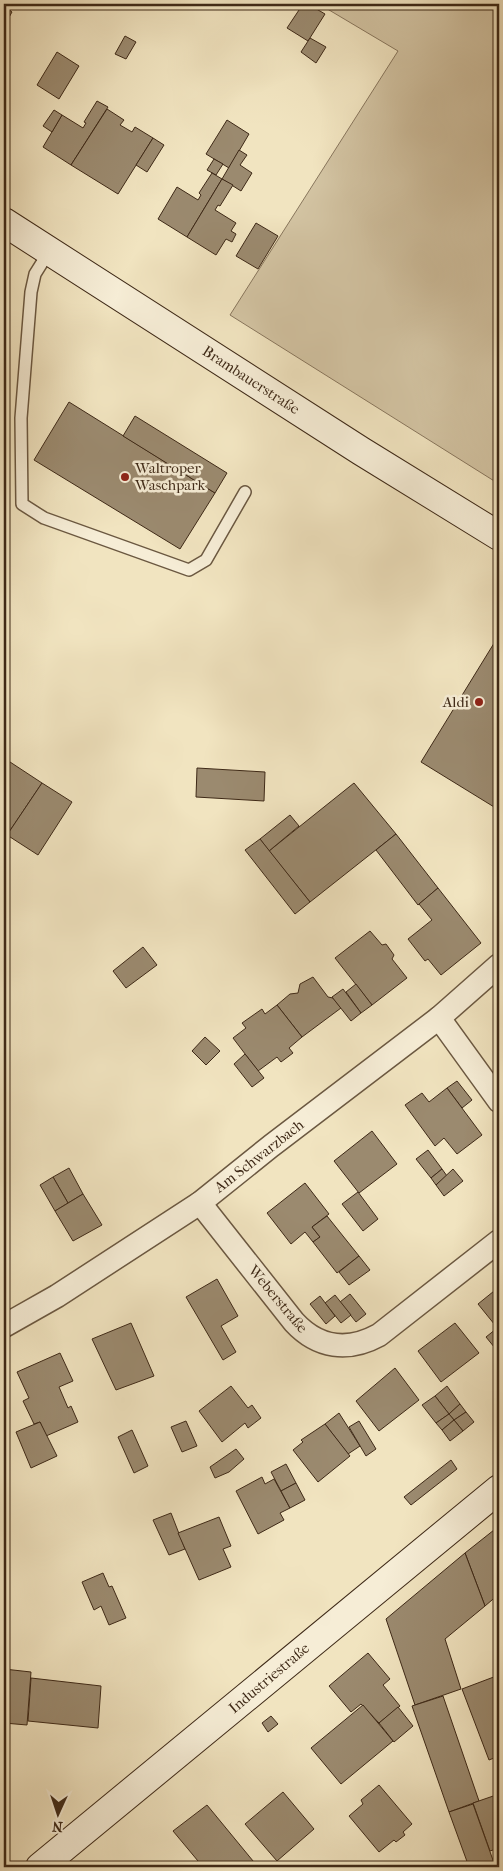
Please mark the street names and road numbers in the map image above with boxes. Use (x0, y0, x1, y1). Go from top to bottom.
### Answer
street label: Brambauerstraße (199, 342, 303, 418)
street label: Am Schwarzbach (210, 1115, 308, 1197)
street label: Weberstraße (244, 1261, 312, 1337)
street label: Industriestraße (225, 1639, 314, 1717)

